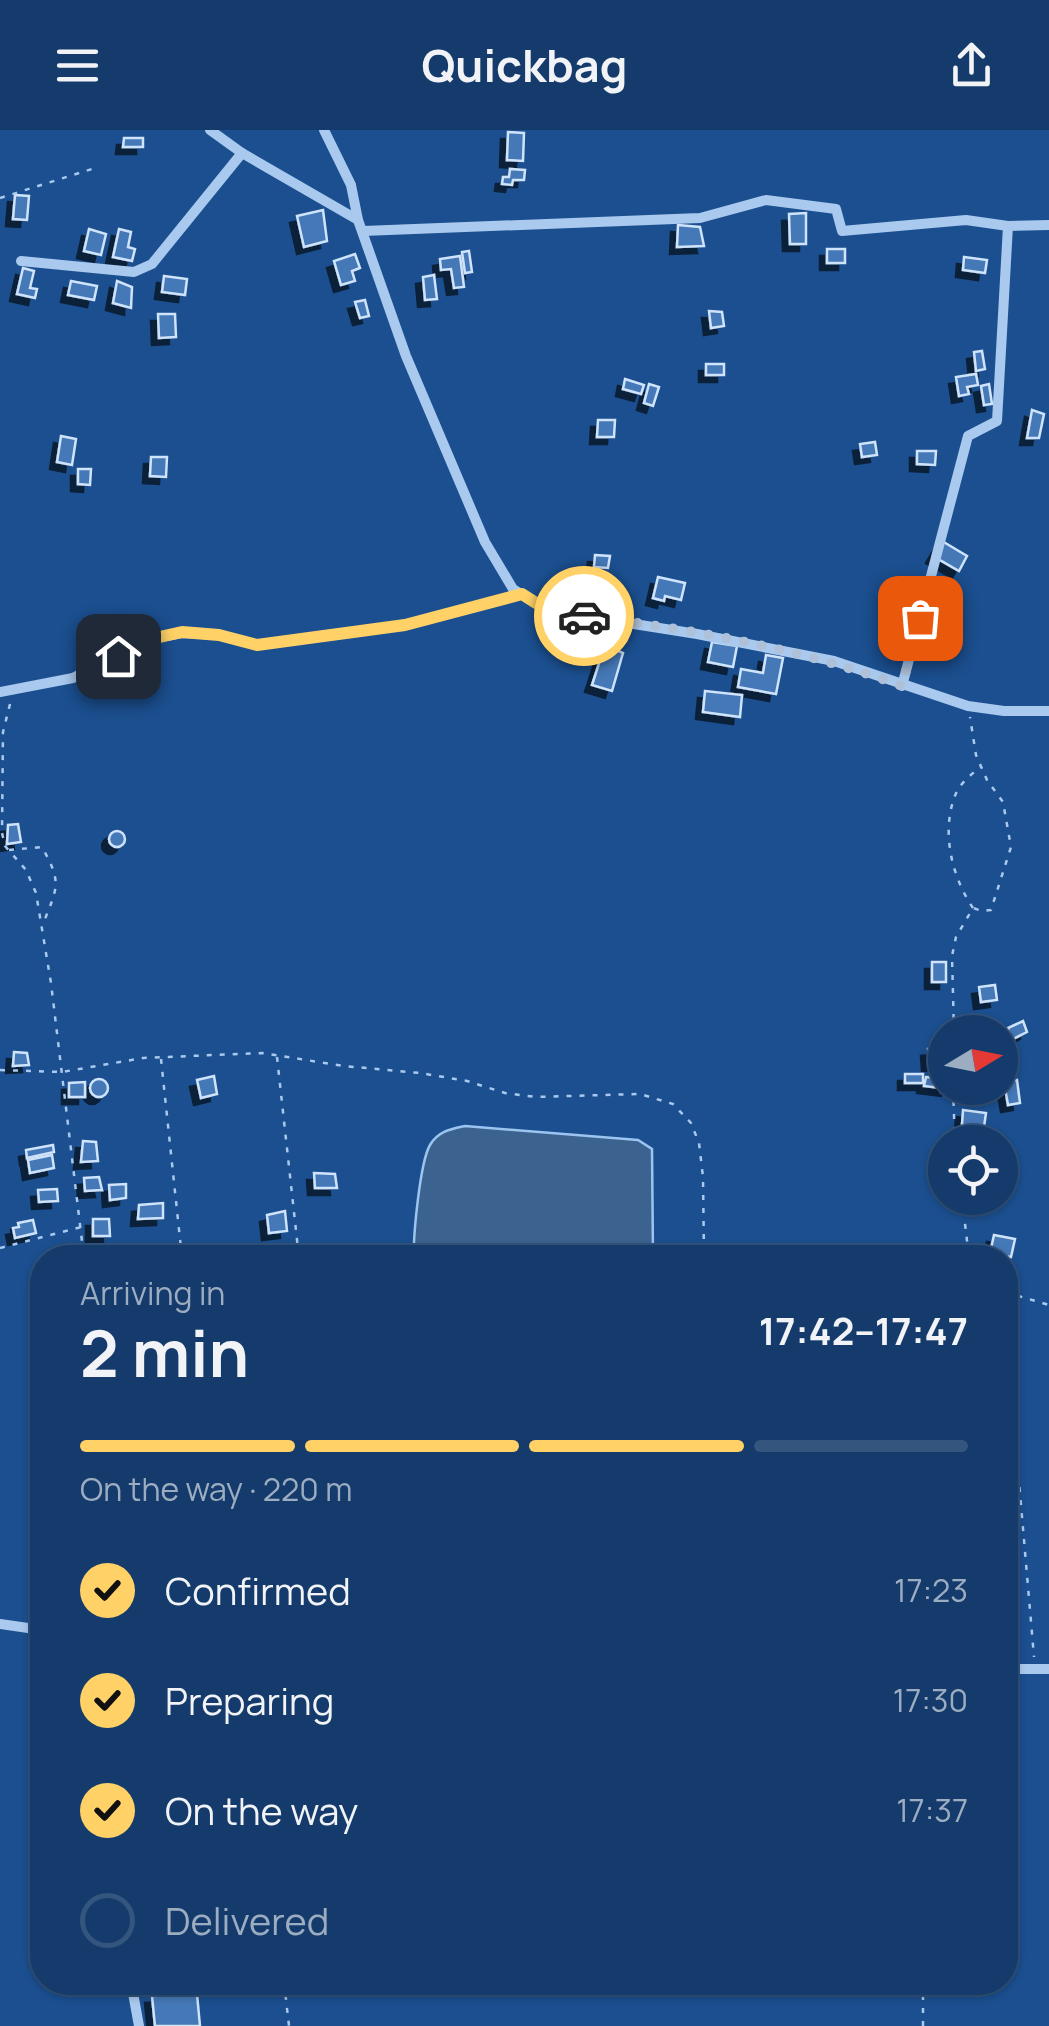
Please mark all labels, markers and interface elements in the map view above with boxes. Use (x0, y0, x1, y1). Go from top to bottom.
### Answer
text: Quickbag (422, 34, 627, 96)
icon: menu (50, 38, 105, 93)
icon: share (944, 38, 999, 93)
courier (534, 566, 634, 666)
pin (878, 576, 963, 661)
icon: car (557, 589, 612, 644)
icon: bag (893, 591, 948, 646)
pin (76, 614, 161, 699)
icon: home (91, 629, 146, 684)
north arrow (928, 1015, 1018, 1105)
map controls (928, 1015, 1018, 1215)
button: locate (928, 1125, 1018, 1215)
text: Arriving in (80, 1271, 225, 1315)
text: 17:42–17:47 (759, 1304, 968, 1356)
text: 2 min (80, 1308, 249, 1397)
text: On the way · 220 m (80, 1467, 352, 1511)
icon: check (80, 1563, 135, 1618)
text: Confirmed (165, 1564, 351, 1616)
text: 17:23 (894, 1568, 968, 1612)
icon: check (80, 1673, 135, 1728)
text: Preparing (165, 1674, 334, 1726)
text: 17:30 (893, 1678, 968, 1722)
icon: check (80, 1783, 135, 1838)
text: On the way (165, 1784, 358, 1836)
text: 17:37 (896, 1788, 968, 1832)
text: Delivered (165, 1894, 329, 1946)

